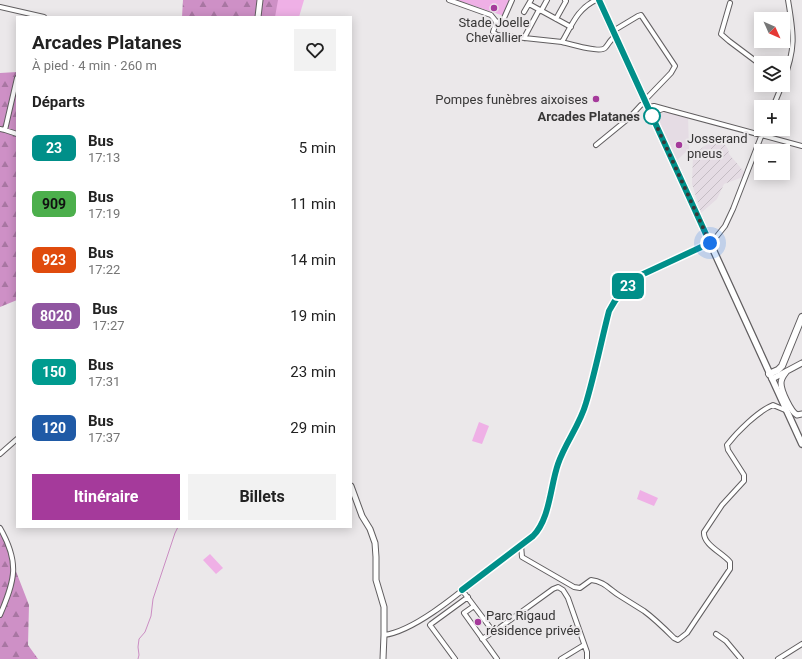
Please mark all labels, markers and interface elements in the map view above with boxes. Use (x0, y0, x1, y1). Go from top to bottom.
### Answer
marker: Stade Joelle Chevallier (489, 3, 499, 13)
north arrow (754, 12, 790, 48)
map controls (754, 12, 790, 180)
place label: Stade Joelle Chevallier (458, 15, 530, 45)
button: heart (294, 29, 336, 71)
text: Arcades Platanes (32, 31, 182, 54)
button: layers (754, 56, 790, 92)
text: À pied · 4 min · 260 m (32, 58, 157, 73)
place label: Pompes funèbres aixoises (435, 92, 588, 107)
text: Départs (32, 93, 85, 111)
marker: Pompes funèbres aixoises (591, 94, 601, 104)
button: + (754, 100, 790, 136)
marker: Arcades Platanes (643, 107, 661, 125)
place label: Arcades Platanes (538, 109, 640, 124)
place label: Josserand pneus (687, 131, 748, 161)
text: Bus (88, 132, 114, 150)
text: 5 min (299, 139, 336, 157)
text: 23 (46, 140, 62, 156)
marker: Josserand pneus (674, 140, 684, 150)
button: − (754, 144, 790, 180)
text: 17:13 (88, 150, 120, 165)
text: Bus (88, 188, 114, 206)
text: 11 min (290, 195, 336, 213)
text: 909 (42, 196, 66, 212)
text: 17:19 (88, 206, 120, 221)
your location (700, 233, 720, 253)
text: Bus (88, 244, 114, 262)
text: 14 min (290, 251, 336, 269)
text: 923 (42, 252, 66, 268)
text: 17:22 (88, 262, 120, 277)
line badge: 23 (610, 273, 646, 299)
text: 23 (620, 278, 636, 294)
text: Bus (92, 300, 118, 318)
text: 19 min (290, 307, 336, 325)
text: 8020 (40, 308, 72, 324)
text: 17:27 (92, 318, 125, 333)
text: Bus (88, 356, 114, 374)
text: 23 min (290, 363, 336, 381)
text: 150 (42, 364, 66, 380)
text: 17:31 (88, 374, 120, 389)
text: Bus (88, 412, 114, 430)
text: 29 min (290, 419, 336, 437)
text: 120 (42, 420, 66, 436)
text: 17:37 (88, 430, 120, 445)
button: Itinéraire (32, 474, 180, 520)
button: Billets (188, 474, 336, 520)
place label: Parc Rigaud résidence privée (486, 608, 580, 638)
marker: Parc Rigaud résidence privée (473, 617, 483, 627)

